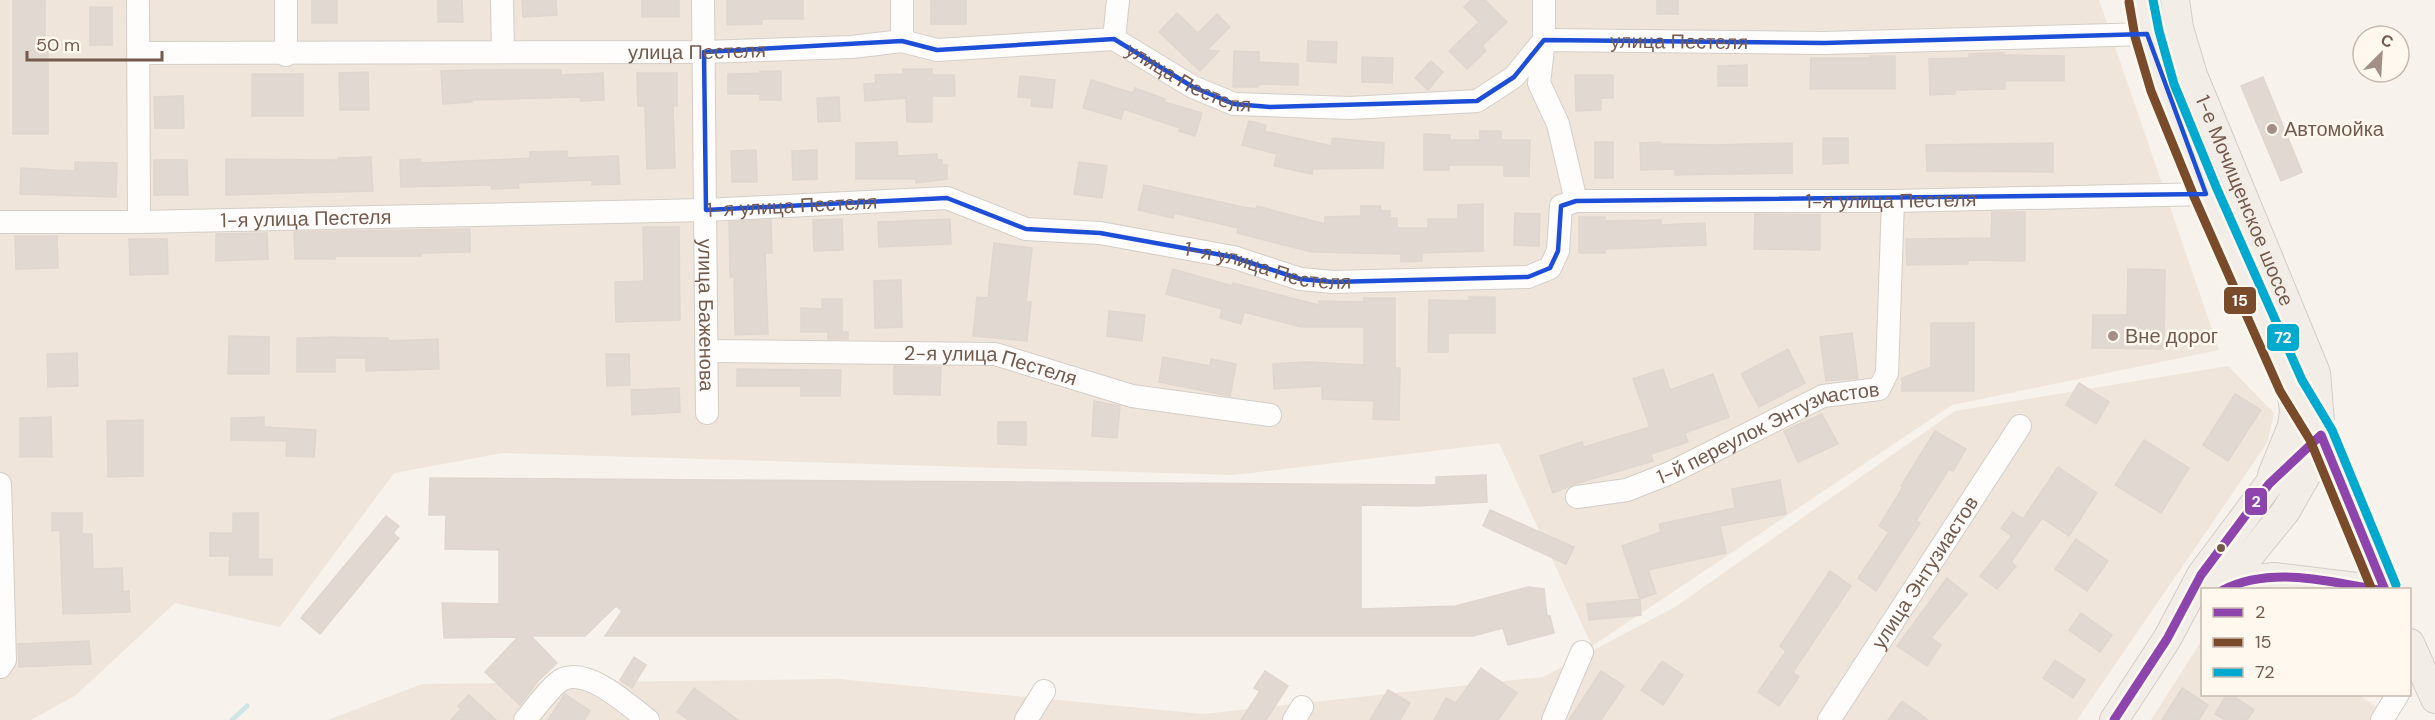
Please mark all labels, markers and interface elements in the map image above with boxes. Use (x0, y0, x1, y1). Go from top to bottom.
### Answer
scale bar (27, 24, 162, 62)
north arrow (2351, 24, 2411, 84)
street label: улица Пестеля (1610, 28, 1748, 55)
text: С (2377, 29, 2397, 53)
text: 50 m (36, 33, 80, 57)
street label: улица Пестеля (1121, 36, 1252, 118)
street label: улица Пестеля (628, 37, 766, 65)
street label: 1-е Мочищенское шоссе (2190, 91, 2300, 310)
place label: Автомойка (2284, 116, 2385, 142)
marker: Автомойка (2265, 122, 2279, 136)
street label: 1-я улица Пестеля (1806, 186, 1977, 214)
street label: 1-я улица Пестеля (706, 188, 878, 223)
street label: 1-я улица Пестеля (220, 204, 392, 233)
street label: 1-я улица Пестеля (1182, 235, 1352, 295)
street label: улица Баженова (692, 238, 720, 392)
line badge: 15 (2223, 286, 2257, 315)
text: 15 (2232, 290, 2248, 311)
place label: Вне дорог (2125, 323, 2218, 349)
line badge: 72 (2266, 323, 2300, 352)
text: 72 (2274, 327, 2292, 348)
marker: Вне дорог (2106, 329, 2120, 343)
street label: 2-я улица Пестеля (904, 340, 1080, 391)
street label: 1-й переулок Энтузиастов (1653, 376, 1881, 490)
line badge: 2 (2244, 487, 2268, 516)
street label: улица Энтузиастов (1866, 491, 1984, 654)
text: 2 (2251, 491, 2261, 512)
unlabelled marker (2215, 542, 2227, 554)
legend (2201, 588, 2411, 696)
text: 2 (2255, 600, 2265, 624)
text: 15 (2255, 630, 2272, 654)
text: 72 (2255, 660, 2275, 684)

